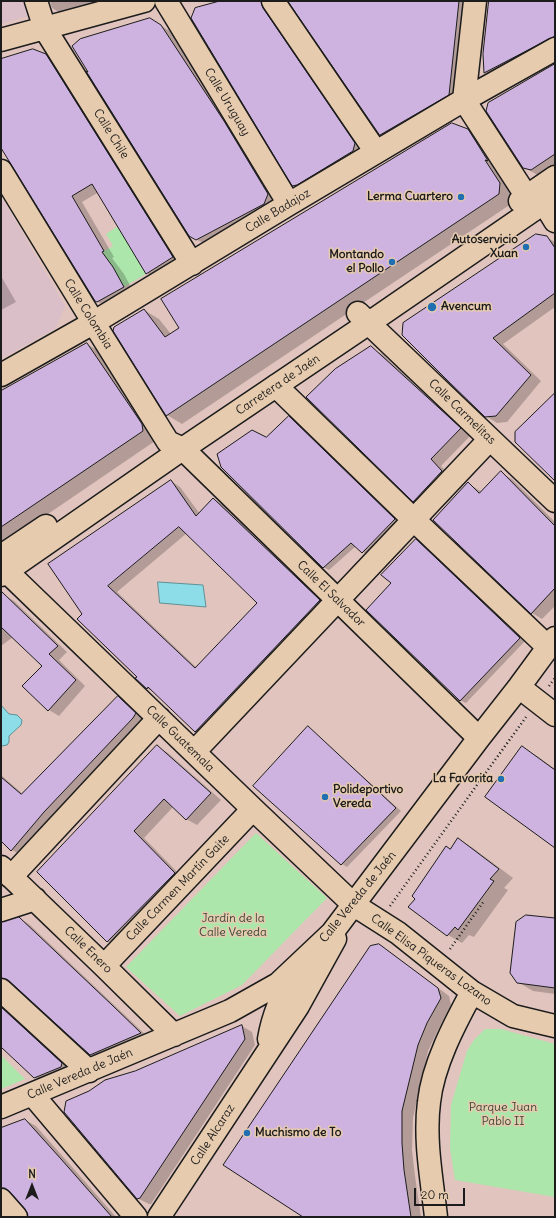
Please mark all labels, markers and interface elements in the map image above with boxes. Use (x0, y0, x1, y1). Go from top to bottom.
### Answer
street label: Calle Uruguay (201, 65, 253, 139)
street label: Calle Chile (90, 106, 132, 162)
street label: Calle Badajoz (243, 186, 313, 236)
place label: Lerma Cuartero (367, 190, 453, 204)
marker: Lerma Cuartero (456, 192, 466, 202)
place label: Autoservicio Xuan (452, 233, 518, 261)
marker: Autoservicio Xuan (521, 242, 531, 252)
place label: Montando el Pollo (329, 248, 384, 276)
marker: Montando el Pollo (387, 257, 397, 267)
street label: Calle Colombia (61, 276, 115, 352)
place label: Avencum (441, 300, 492, 314)
marker: Avencum (426, 301, 438, 313)
street label: Carretera de Jaén (233, 352, 323, 418)
street label: Calle Carmelitas (425, 376, 499, 448)
street label: Calle El Salvador (294, 558, 368, 630)
street label: Calle Guatemala (143, 703, 217, 775)
place label: La Favorita (433, 772, 493, 786)
marker: La Favorita (496, 774, 506, 784)
place label: Polideportivo Vereda (333, 783, 403, 811)
marker: Polideportivo Vereda (320, 792, 330, 802)
street label: Calle Carmen Martín Gaite (123, 832, 233, 944)
street label: Calle Vereda de Jaén (317, 848, 399, 946)
street label: Calle Elisa Piqueras Lozano (368, 911, 494, 1009)
park label: Jardín de la Calle Vereda (199, 912, 267, 940)
street label: Calle Enero (61, 924, 115, 976)
street label: Calle Vereda de Jaén (25, 1045, 135, 1103)
park label: Parque Juan Pablo II (469, 1101, 537, 1129)
street label: Calle Alcaraz (188, 1102, 238, 1168)
place label: Muchismo de To (255, 1126, 341, 1140)
marker: Muchismo de To (242, 1128, 252, 1138)
north arrow (12, 1166, 52, 1206)
text: N (28, 1167, 36, 1181)
scale bar (416, 1180, 467, 1206)
text: 20 m (421, 1187, 449, 1202)

